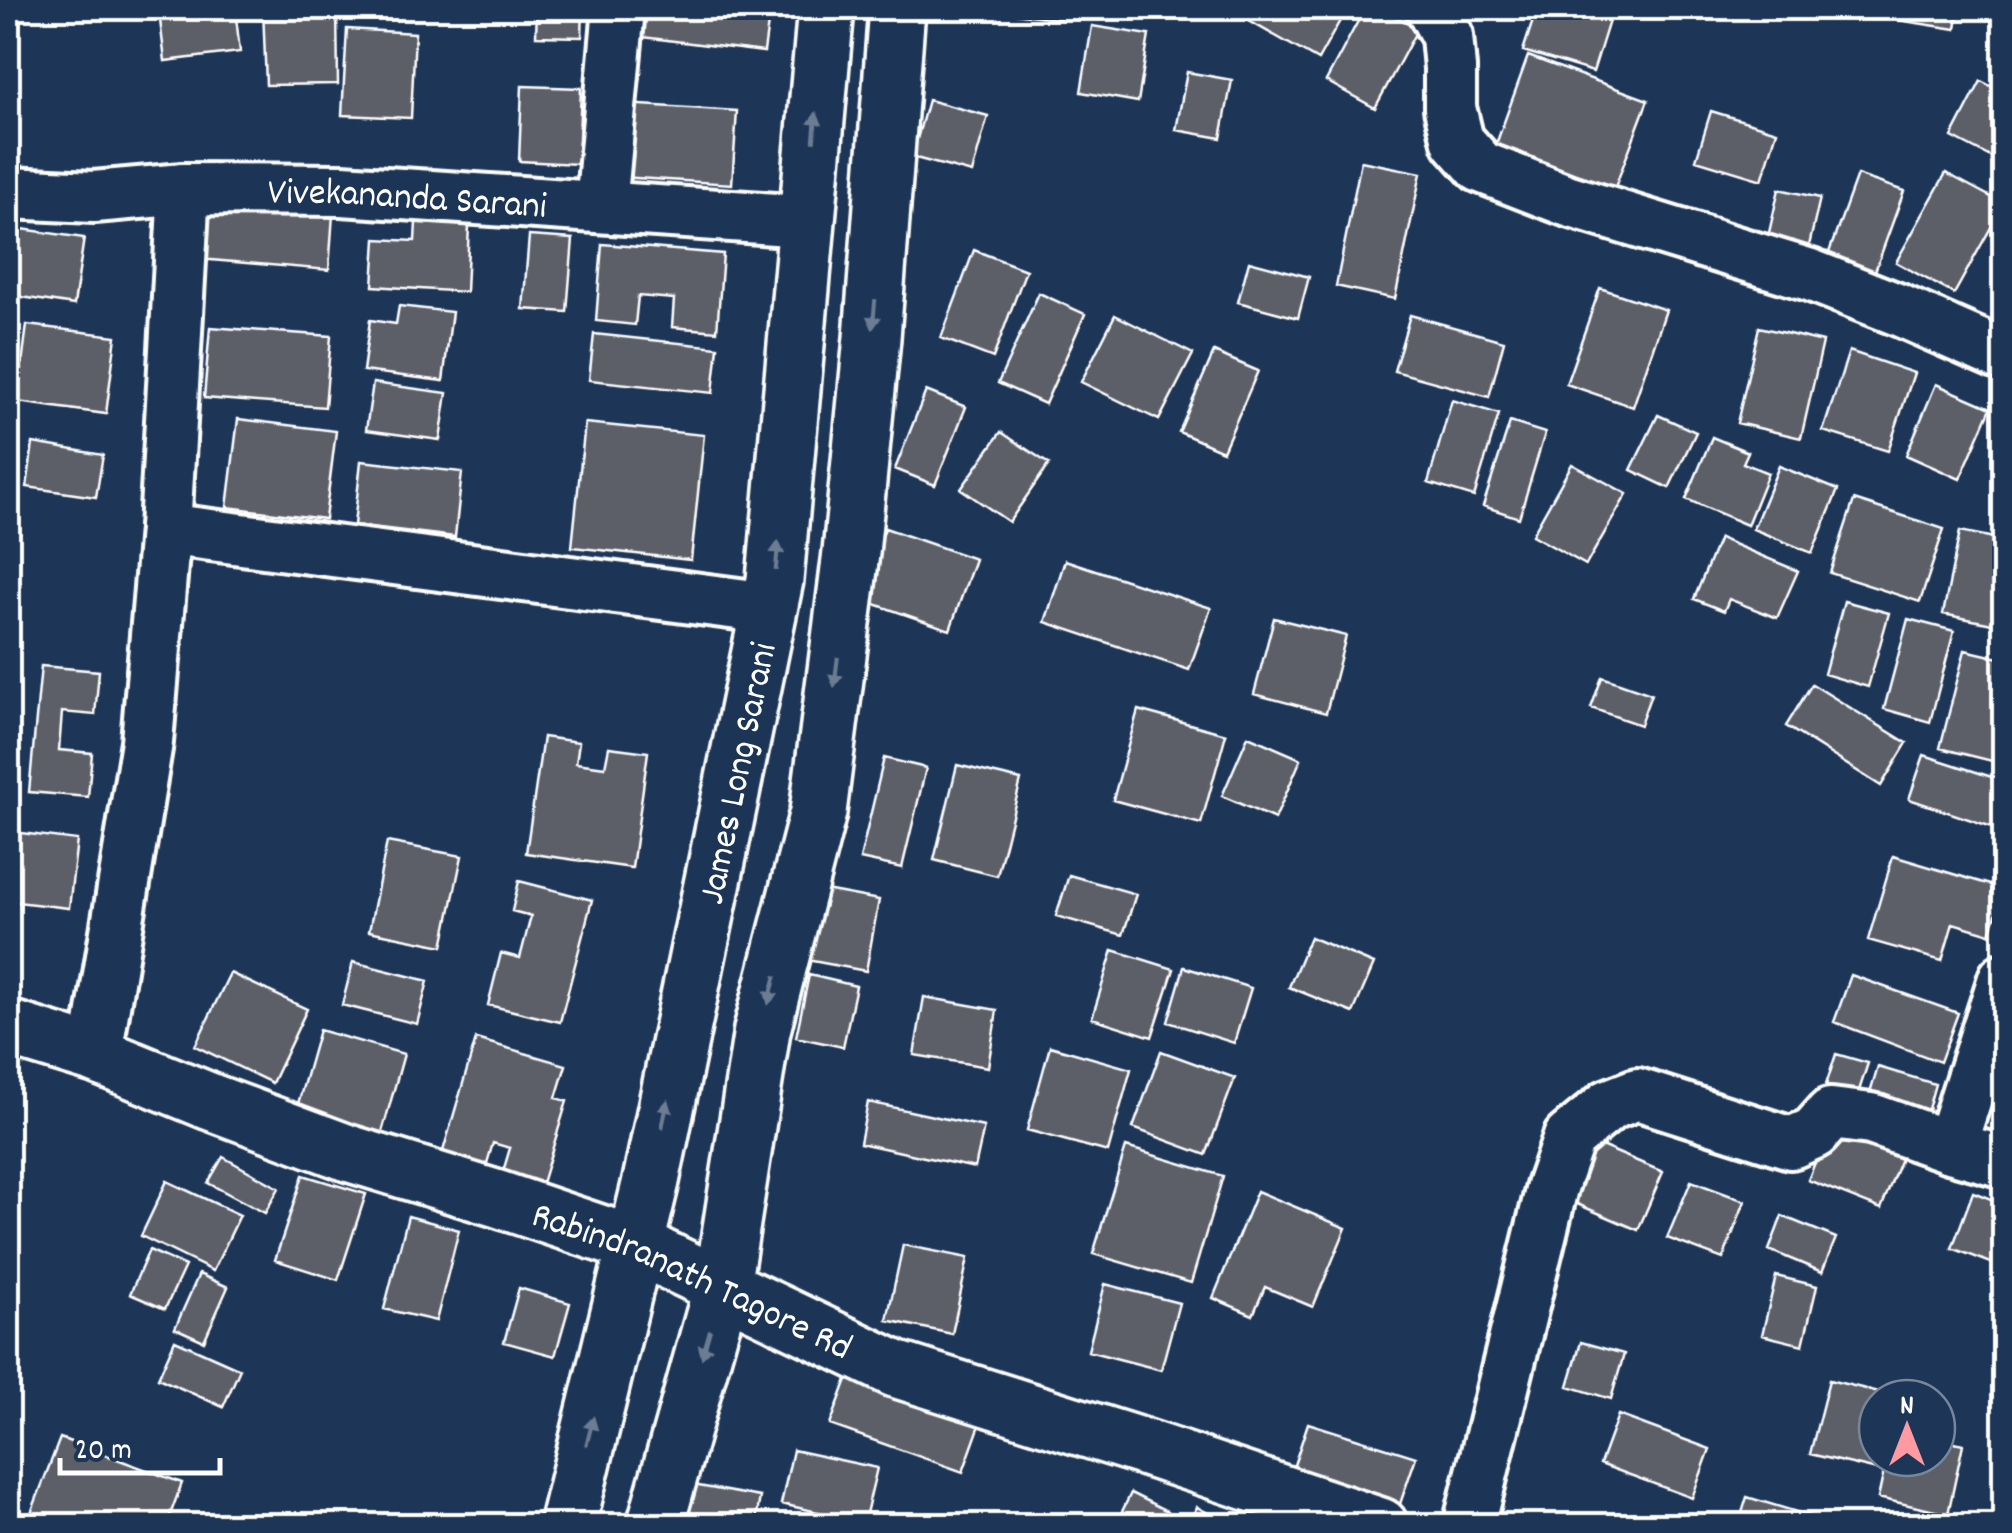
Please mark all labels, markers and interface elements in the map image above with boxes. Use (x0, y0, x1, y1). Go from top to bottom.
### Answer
one-way arrow (807, 111, 823, 143)
street label: Vivekananda Sarani (268, 168, 548, 237)
one-way arrow (865, 299, 881, 331)
one-way arrow (770, 539, 786, 571)
street label: James Long Sarani (687, 638, 794, 909)
one-way arrow (828, 657, 844, 688)
one-way arrow (764, 975, 779, 1006)
one-way arrow (657, 1099, 673, 1130)
street label: Rabindranath Tagore Rd (524, 1190, 860, 1378)
one-way arrow (698, 1329, 713, 1359)
north arrow (1857, 1378, 1957, 1478)
text: N (1900, 1388, 1914, 1428)
scale bar (60, 1413, 220, 1475)
one-way arrow (583, 1415, 598, 1446)
text: 20 m (75, 1431, 132, 1474)

